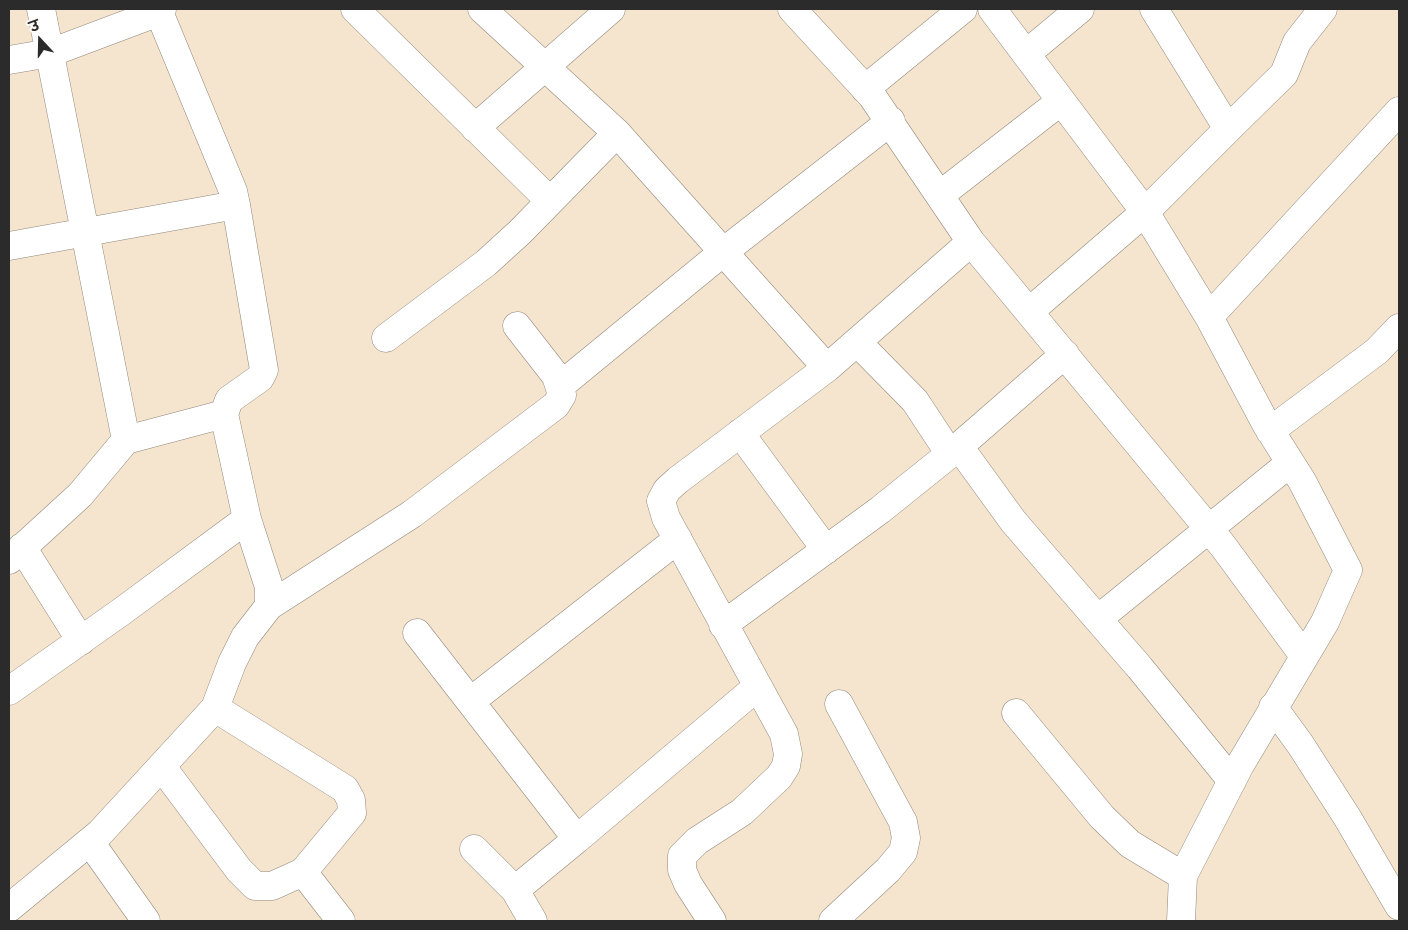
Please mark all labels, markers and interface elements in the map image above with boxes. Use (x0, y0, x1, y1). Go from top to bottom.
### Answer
north arrow (15, 15, 65, 65)
text: उ (27, 15, 42, 36)

